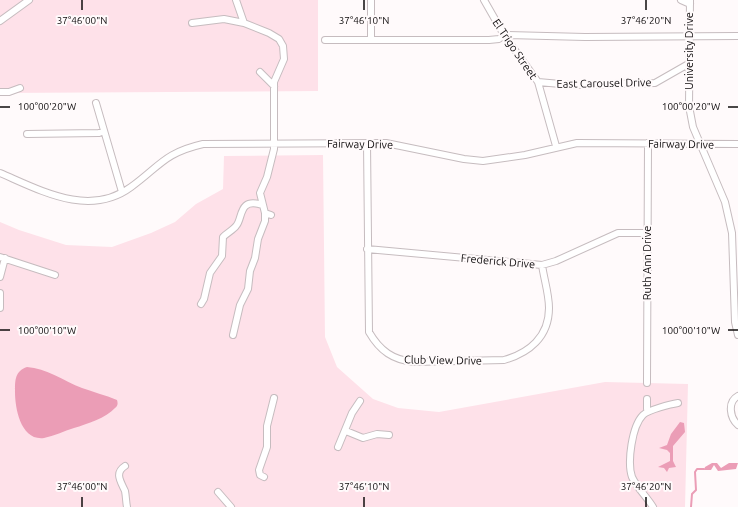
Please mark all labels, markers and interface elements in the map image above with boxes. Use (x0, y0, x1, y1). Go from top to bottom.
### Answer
street label: University Drive (683, 12, 695, 90)
text: 37°46'00"N (57, 15, 107, 26)
text: 37°46'10"N (339, 15, 389, 26)
text: 37°46'20"N (621, 15, 671, 26)
street label: El Trigo Street (490, 17, 540, 82)
street label: East Carousel Drive (556, 76, 652, 90)
text: 100°00'20"W (18, 101, 76, 112)
text: 100°00'20"W (662, 101, 720, 112)
street label: Fairway Drive (327, 137, 393, 151)
street label: Fairway Drive (648, 137, 714, 151)
street label: Ruth Ann Drive (641, 226, 653, 300)
street label: Frederick Drive (460, 252, 536, 270)
text: 100°00'10"W (18, 325, 76, 336)
text: 100°00'10"W (662, 325, 720, 336)
street label: Club View Drive (404, 353, 482, 367)
text: 37°46'00"N (57, 481, 107, 492)
text: 37°46'10"N (339, 481, 389, 492)
text: 37°46'20"N (621, 481, 671, 492)

